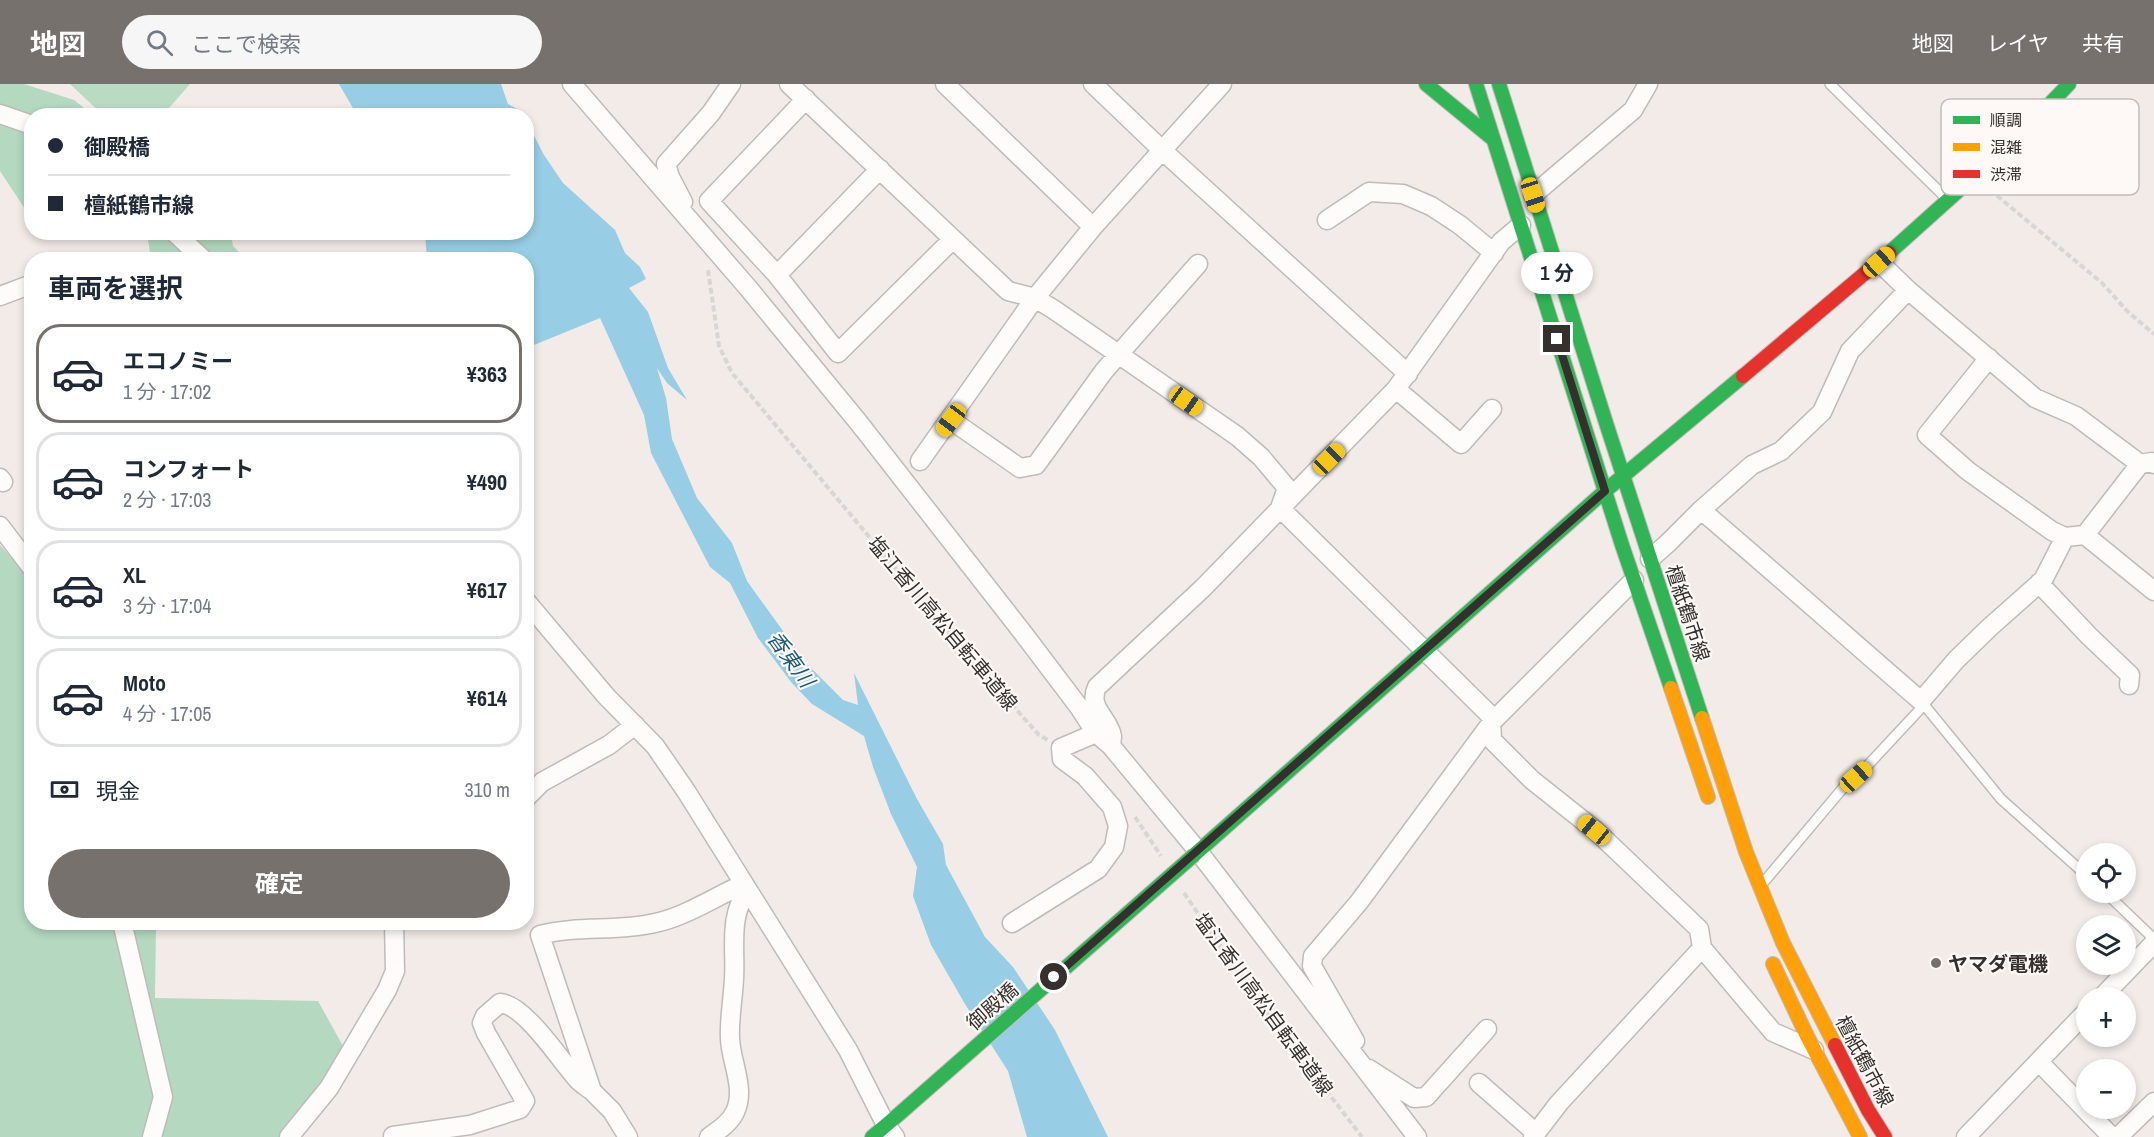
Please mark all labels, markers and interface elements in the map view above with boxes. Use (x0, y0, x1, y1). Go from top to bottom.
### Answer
search box (122, 15, 542, 69)
text: 地図 (30, 25, 86, 63)
icon: search (143, 26, 176, 59)
text: ここで検索 (191, 29, 301, 59)
text: 地図 (1912, 29, 1954, 58)
text: レイヤ (1987, 29, 2049, 58)
text: 共有 (2082, 29, 2124, 58)
legend (1941, 99, 2139, 195)
text: 順調 (1990, 109, 2022, 131)
text: 御殿橋 (84, 132, 150, 162)
text: 混雑 (1990, 136, 2022, 158)
text: 渋滞 (1990, 163, 2022, 185)
car (1519, 175, 1547, 215)
text: 檀紙鶴市線 (84, 190, 194, 220)
car (1860, 243, 1898, 281)
callout: 1 分 (1521, 252, 1593, 294)
text: 1 分 (1540, 259, 1574, 286)
text: 車両を選択 (48, 270, 183, 306)
route end (1543, 325, 1570, 352)
text: エコノミー (123, 346, 233, 376)
icon: car (51, 347, 105, 401)
text: ¥363 (467, 359, 507, 389)
text: 1 分 · 17:02 (123, 378, 211, 405)
car (1166, 383, 1206, 419)
car (933, 400, 969, 440)
car (1310, 440, 1348, 478)
text: コンフォート (123, 454, 254, 484)
icon: car (51, 455, 105, 509)
text: ¥490 (467, 467, 507, 497)
text: 2 分 · 17:03 (123, 486, 211, 513)
street label: 塩江香川高松自転車道線 (862, 530, 1024, 716)
text: XL (123, 560, 146, 590)
street label: 檀紙鶴市線 (1660, 561, 1716, 665)
icon: car (51, 563, 105, 617)
text: ¥617 (467, 575, 507, 605)
text: 3 分 · 17:04 (123, 592, 211, 619)
water label: 香東川 (761, 625, 822, 695)
text: Moto (123, 668, 166, 698)
icon: car (51, 671, 105, 725)
text: ¥614 (467, 683, 507, 713)
text: 4 分 · 17:05 (123, 700, 211, 727)
car (1837, 758, 1875, 796)
icon: cash (48, 773, 81, 806)
text: 現金 (96, 776, 140, 806)
text: 310 m (464, 776, 510, 803)
car (1574, 812, 1614, 848)
map controls (2076, 843, 2136, 1119)
button: locate (2076, 843, 2136, 903)
button: 確定 (48, 849, 510, 918)
street label: 塩江香川高松自転車道線 (1188, 907, 1340, 1101)
button: layers (2076, 915, 2136, 975)
place label: ヤマダ電機 (1948, 950, 2048, 977)
marker: ヤマダ電機 (1929, 956, 1943, 970)
route start (1040, 963, 1067, 990)
street label: 御殿橋 (961, 976, 1023, 1036)
button: + (2076, 987, 2136, 1047)
street label: 檀紙鶴市線 (1830, 1011, 1900, 1111)
button: − (2076, 1059, 2136, 1119)

